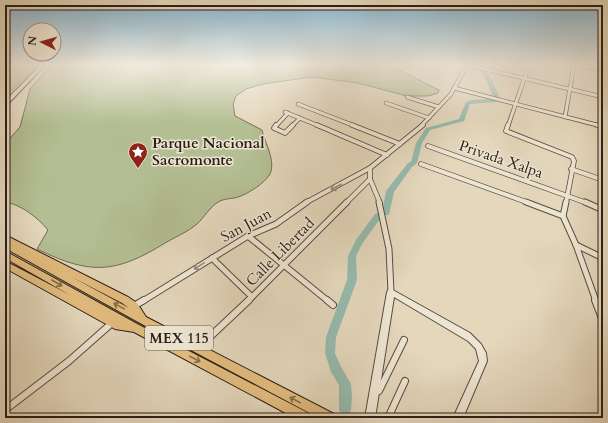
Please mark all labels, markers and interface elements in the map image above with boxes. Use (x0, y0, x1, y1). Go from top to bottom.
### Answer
north arrow (22, 22, 62, 62)
text: N (25, 35, 41, 47)
place label: Parque Nacional Sacromonte (152, 133, 265, 170)
street label: Privada Xalpa (456, 135, 546, 183)
place icon: Parque Nacional Sacromonte (127, 141, 149, 169)
one-way arrow (330, 184, 342, 191)
street label: San Juan (217, 203, 275, 247)
street label: Calle Libertad (241, 213, 319, 291)
one-way arrow (193, 262, 205, 270)
one-way arrow (51, 280, 63, 288)
one-way arrow (113, 302, 125, 310)
road number: MEX 115 (145, 326, 213, 350)
one-way arrow (189, 356, 201, 364)
one-way arrow (290, 395, 302, 403)

